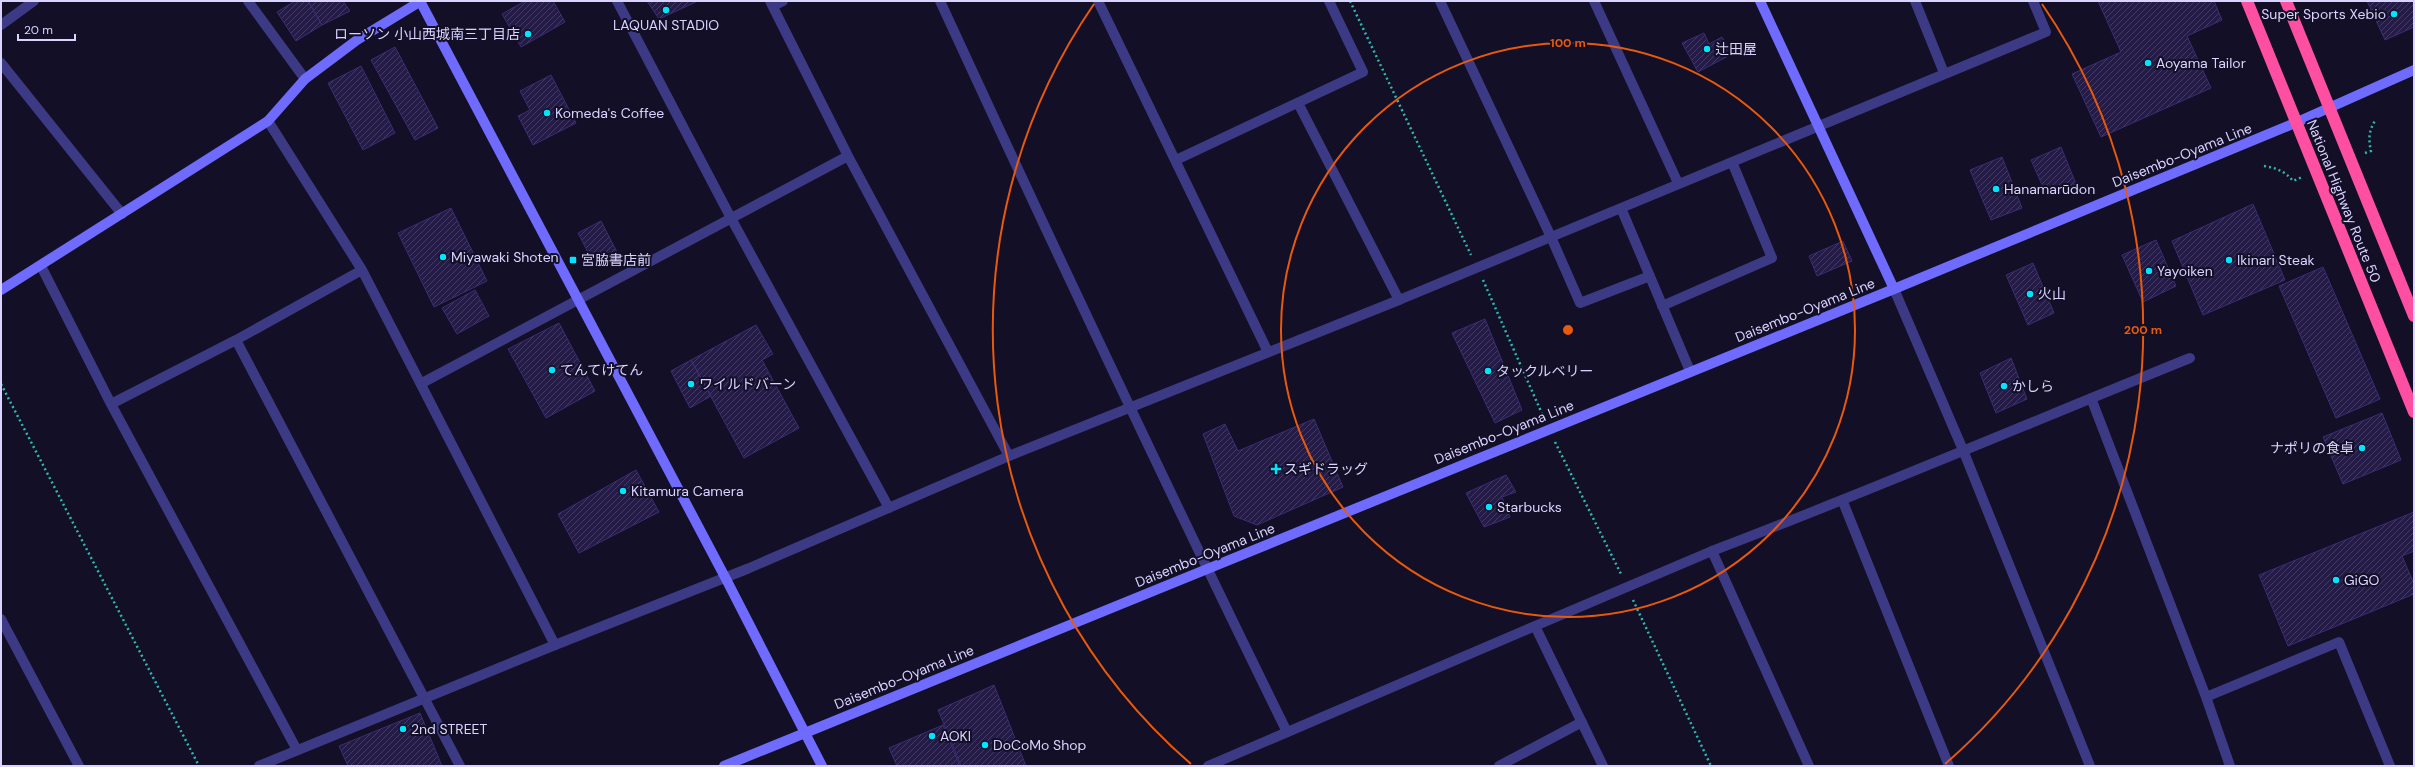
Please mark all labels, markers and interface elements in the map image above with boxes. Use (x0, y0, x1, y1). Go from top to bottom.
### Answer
marker: LAQUAN STADIO (661, 5, 671, 15)
place label: Super Sports Xebio (2261, 5, 2386, 23)
marker: Super Sports Xebio (2389, 9, 2399, 19)
scale bar (18, 16, 75, 42)
place label: LAQUAN STADIO (613, 16, 719, 34)
text: 20 m (24, 22, 53, 38)
place label: ローソン 小山西城南三丁目店 (334, 25, 520, 43)
marker: ローソン 小山西城南三丁目店 (523, 29, 533, 39)
text: 100 m (1550, 35, 1586, 51)
place label: 辻田屋 (1715, 40, 1757, 58)
marker: 辻田屋 (1702, 44, 1712, 54)
place label: Aoyama Tailor (2156, 54, 2246, 72)
marker: Aoyama Tailor (2143, 58, 2153, 68)
place label: Komeda's Coffee (555, 104, 664, 122)
marker: Komeda's Coffee (542, 108, 552, 118)
street label: National Highway Route 50 (2303, 117, 2385, 285)
street label: Daisembo-Oyama Line (2110, 119, 2255, 191)
place label: Hanamarūdon (2004, 180, 2095, 198)
marker: Hanamarūdon (1991, 184, 2001, 194)
place label: Miyawaki Shoten (451, 248, 559, 266)
place label: 宮脇書店前 (581, 251, 651, 269)
place label: Ikinari Steak (2237, 251, 2315, 269)
marker: Miyawaki Shoten (438, 252, 448, 262)
marker: 宮脇書店前 (568, 255, 578, 265)
marker: Ikinari Steak (2224, 255, 2234, 265)
place label: Yayoiken (2157, 262, 2213, 280)
marker: Yayoiken (2144, 266, 2154, 276)
street label: Daisembo-Oyama Line (1733, 274, 1878, 346)
place label: 火山 (2038, 285, 2066, 303)
marker: 火山 (2025, 289, 2035, 299)
text: 200 m (2124, 322, 2162, 338)
centre of rings (1561, 323, 1575, 337)
place label: てんてけてん (560, 361, 643, 379)
place label: タックルベリー (1496, 362, 1594, 380)
marker: てんてけてん (547, 365, 557, 375)
marker: タックルベリー (1483, 366, 1493, 376)
place label: ワイルドバーン (699, 375, 796, 393)
place label: かしら (2012, 377, 2054, 395)
marker: ワイルドバーン (686, 379, 696, 389)
marker: かしら (1999, 381, 2009, 391)
street label: Daisembo-Oyama Line (1432, 396, 1577, 468)
place label: ナポリの食卓 (2270, 439, 2354, 457)
marker: ナポリの食卓 (2357, 443, 2367, 453)
place label: スギドラッグ (1284, 460, 1368, 478)
marker: スギドラッグ (1271, 464, 1281, 474)
place label: Kitamura Camera (631, 482, 744, 500)
marker: Kitamura Camera (618, 486, 628, 496)
place label: Starbucks (1497, 498, 1562, 516)
marker: Starbucks (1484, 502, 1494, 512)
street label: Daisembo-Oyama Line (1133, 519, 1278, 591)
place label: GiGO (2344, 571, 2380, 589)
marker: GiGO (2331, 575, 2341, 585)
street label: Daisembo-Oyama Line (832, 641, 977, 713)
place label: 2nd STREET (411, 720, 487, 738)
marker: 2nd STREET (398, 724, 408, 734)
place label: AOKI (940, 727, 971, 745)
marker: AOKI (927, 731, 937, 741)
place label: DoCoMo Shop (993, 736, 1087, 754)
marker: DoCoMo Shop (980, 740, 990, 750)

